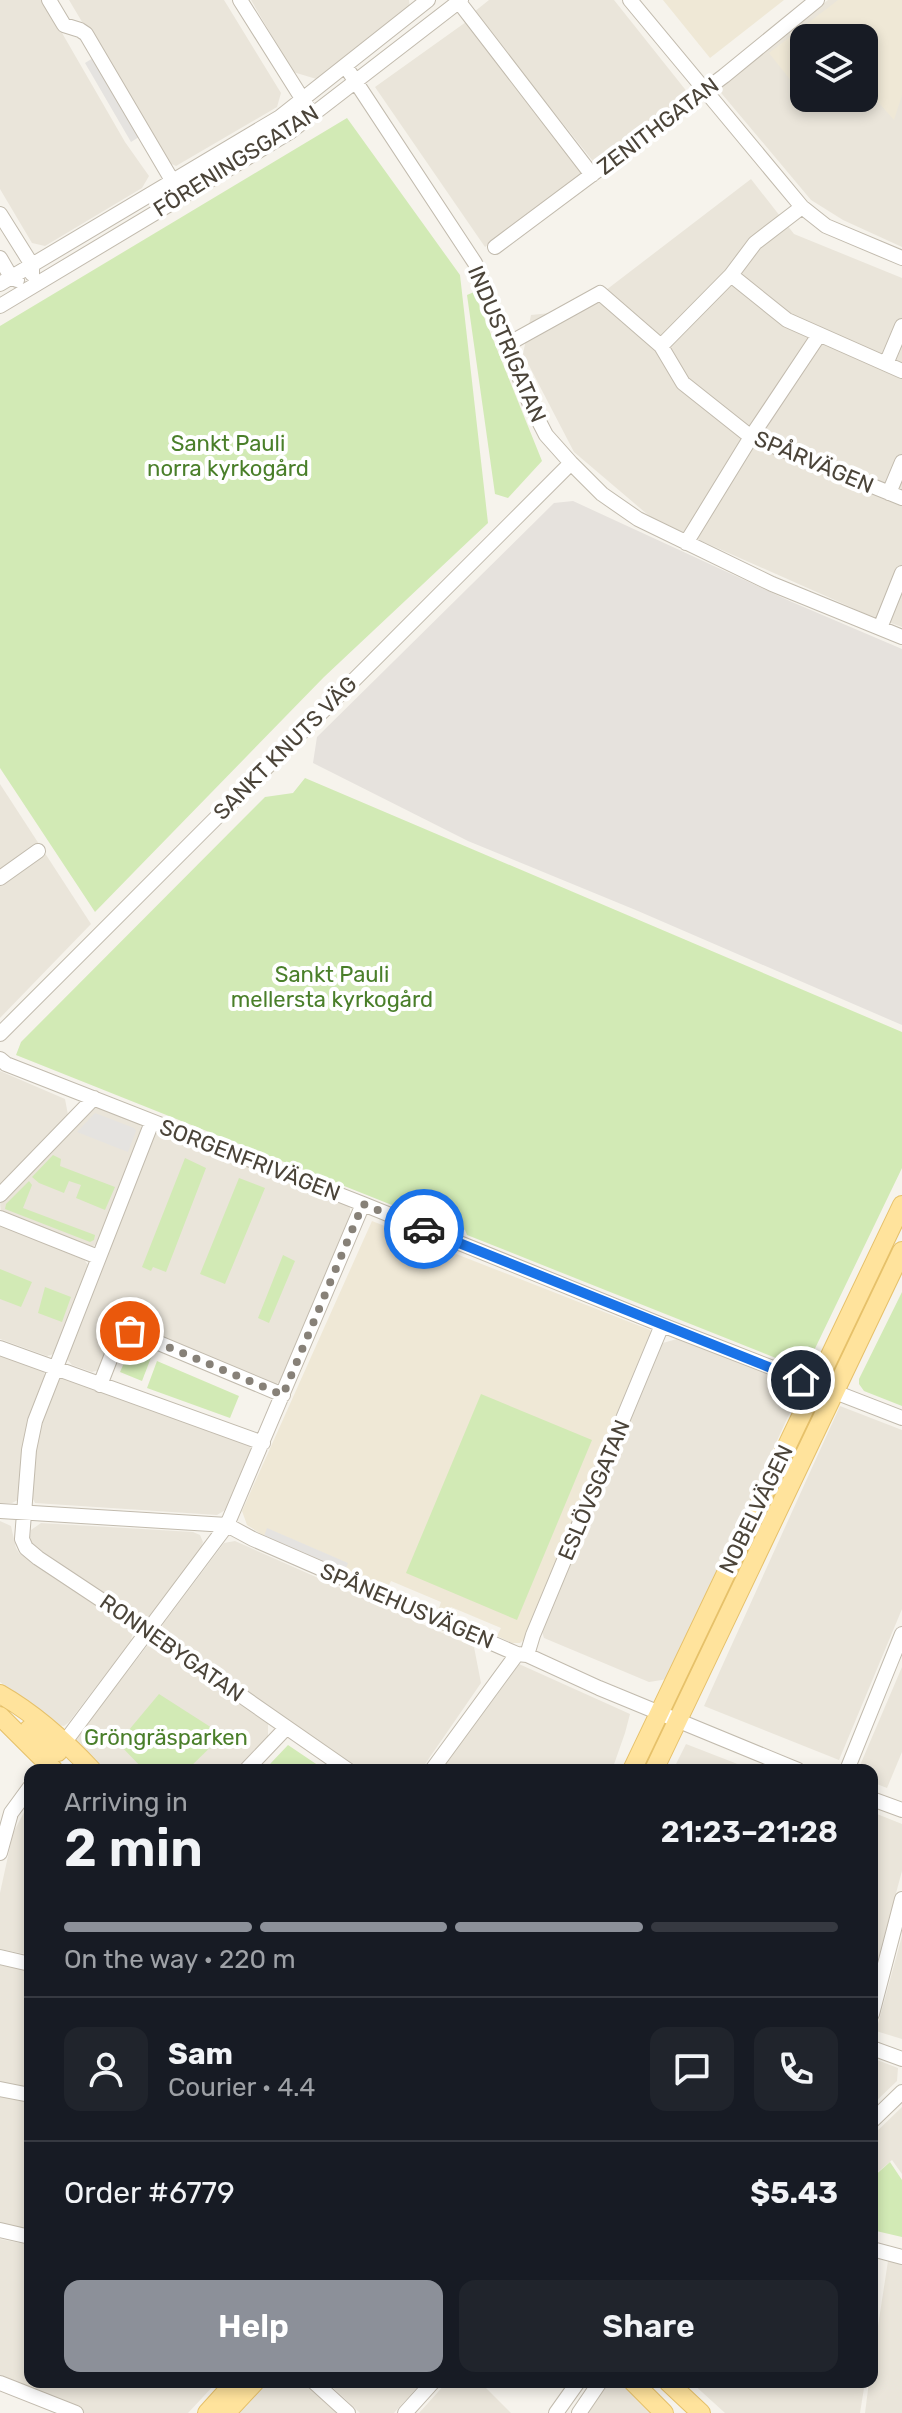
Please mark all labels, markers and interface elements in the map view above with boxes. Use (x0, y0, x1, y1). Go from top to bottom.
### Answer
map controls (790, 24, 878, 112)
button: layers (790, 24, 878, 112)
street label: ZENITHGATAN (592, 72, 724, 180)
street label: FÖRENINGSGATAN (148, 99, 324, 223)
street label: INDUSTRIGATAN (462, 262, 552, 426)
street label: SPÅRVÄGEN (750, 425, 878, 499)
park label: Sankt Pauli norra kyrkogård (147, 430, 309, 482)
street label: SANKT KNUTS VÄG (208, 671, 362, 825)
park label: Sankt Pauli mellersta kyrkogård (231, 961, 433, 1013)
street label: SORGENFRIVÄGEN (156, 1113, 344, 1207)
courier (384, 1189, 464, 1269)
icon: car (402, 1207, 446, 1251)
pin (96, 1297, 164, 1365)
icon: bag (108, 1309, 152, 1353)
pin (767, 1346, 835, 1414)
icon: home (779, 1358, 823, 1402)
street label: ESLÖVSGATAN (552, 1416, 636, 1564)
street label: NOBELVÄGEN (713, 1440, 799, 1578)
street label: SPÅNEHUSVÄGEN (316, 1557, 498, 1655)
street label: RONNEBYGATAN (95, 1588, 249, 1708)
park label: Gröngräsparken (84, 1724, 248, 1751)
text: Arriving in (64, 1787, 188, 1818)
text: 21:23–21:28 (661, 1814, 838, 1850)
text: 2 min (64, 1817, 203, 1879)
text: On the way · 220 m (64, 1944, 296, 1975)
button: person (64, 2027, 148, 2111)
button: chat (650, 2027, 734, 2111)
button: phone (754, 2027, 838, 2111)
text: Sam (168, 2036, 233, 2072)
text: Courier · 4.4 (168, 2072, 315, 2103)
text: Order #6779 (64, 2175, 235, 2211)
text: $5.43 (750, 2175, 838, 2211)
button: Help (64, 2280, 443, 2372)
button: Share (459, 2280, 838, 2372)

